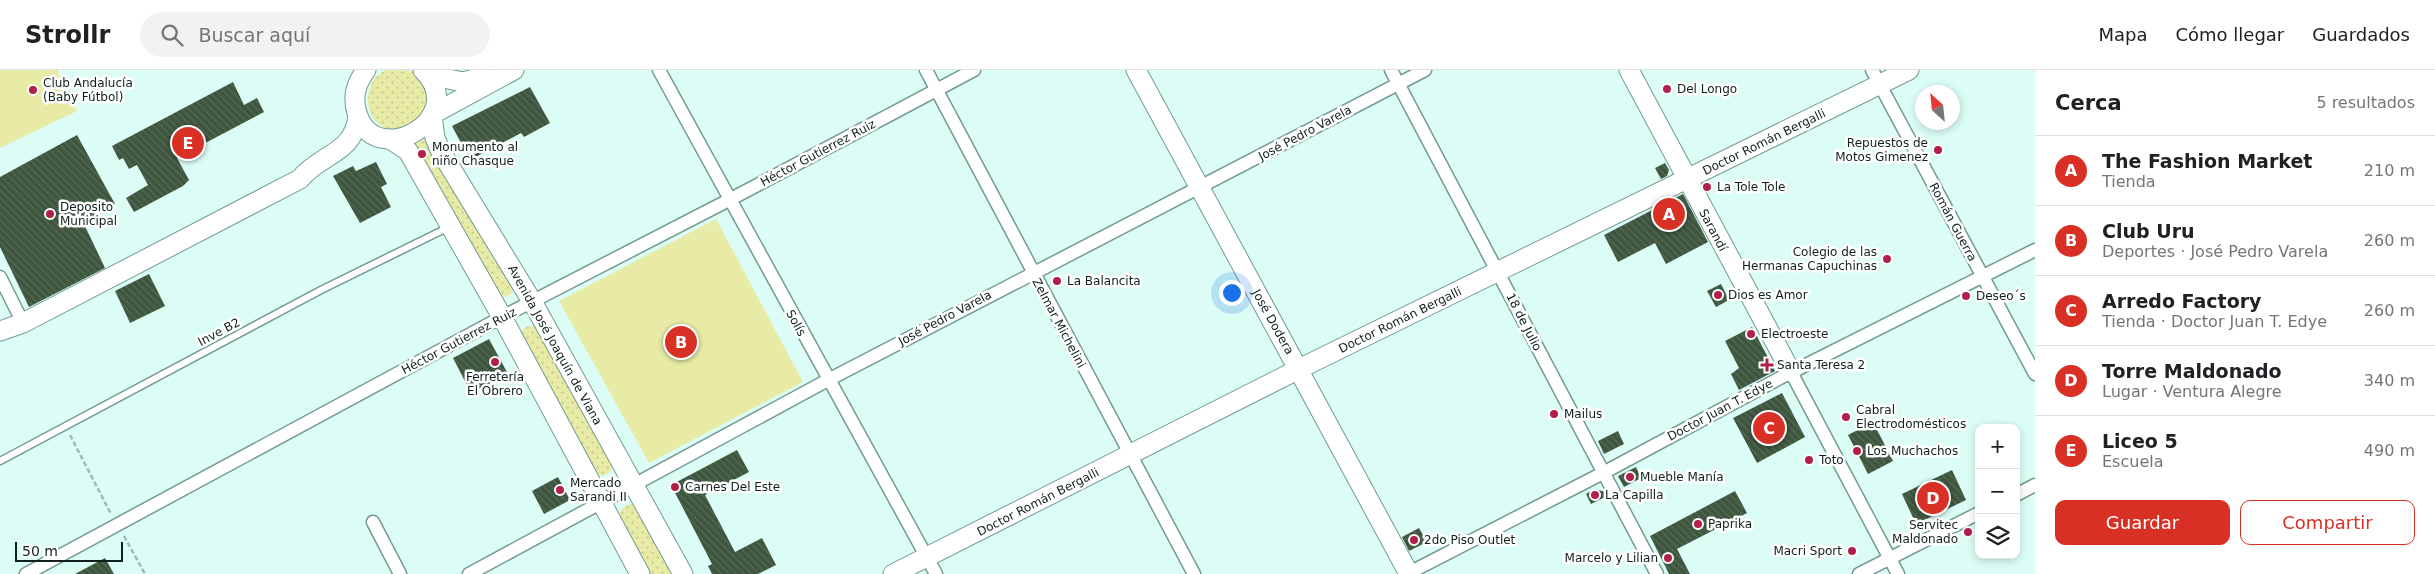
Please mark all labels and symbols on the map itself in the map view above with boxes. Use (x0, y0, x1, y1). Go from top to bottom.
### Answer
place label: Club Andalucía (Baby Fútbol) (43, 76, 133, 104)
place label: Del Longo (1677, 82, 1737, 96)
marker: Del Longo (1661, 83, 1673, 95)
marker: Club Andalucía (Baby Fútbol) (27, 84, 39, 96)
north arrow (1915, 85, 1960, 130)
street label: José Pedro Varela (1255, 103, 1354, 164)
street label: Doctor Román Bergalli (1700, 106, 1828, 178)
street label: Héctor Gutierrez Ruiz (758, 117, 878, 189)
pin: E (172, 124, 204, 162)
place label: Repuestos de Motos Gimenez (1835, 136, 1928, 164)
place label: Monumento al niño Chasque (432, 140, 518, 168)
marker: Repuestos de Motos Gimenez (1932, 144, 1944, 156)
marker: Monumento al niño Chasque (416, 148, 428, 160)
place label: La Tole Tole (1717, 180, 1785, 194)
street label: Román Guerra (1926, 180, 1980, 264)
marker: La Tole Tole (1701, 181, 1713, 193)
pin: A (1653, 195, 1685, 233)
place label: Deposito Municipal (60, 200, 117, 228)
street label: Sarandí (1696, 206, 1730, 254)
marker: Deposito Municipal (44, 208, 56, 220)
place label: Colegio de las Hermanas Capuchinas (1742, 245, 1877, 273)
marker: Colegio de las Hermanas Capuchinas (1881, 253, 1893, 265)
street label: Avenida José Joaquín de Viana (505, 263, 605, 427)
place label: La Balancita (1067, 274, 1141, 288)
marker: La Balancita (1051, 275, 1063, 287)
street label: Zelmar Michelini (1029, 276, 1089, 370)
your location (1219, 280, 1245, 306)
street label: Doctor Román Bergalli (1336, 284, 1464, 356)
street label: José Dodera (1249, 286, 1297, 357)
street label: José Pedro Varela (895, 288, 994, 349)
place label: Dios es Amor (1728, 288, 1808, 302)
marker: Dios es Amor (1712, 289, 1724, 301)
place label: Deseo´s (1976, 289, 2026, 303)
marker: Deseo´s (1960, 290, 1972, 302)
street label: 18 de Julio (1503, 291, 1545, 353)
street label: Héctor Gutierrez Ruiz (399, 305, 519, 377)
street label: Solís (783, 307, 809, 339)
street label: Inve B2 (196, 315, 242, 349)
pin: B (665, 323, 697, 361)
place label: Electroeste (1761, 327, 1828, 341)
marker: Electroeste (1745, 328, 1757, 340)
marker: Ferretería El Obrero (489, 356, 501, 368)
place label: Santa Teresa 2 (1777, 358, 1865, 372)
marker: Santa Teresa 2 (1761, 359, 1773, 371)
place label: Ferretería El Obrero (466, 370, 524, 398)
street label: Doctor Juan T. Edye (1665, 376, 1775, 444)
place label: Cabral Electrodomésticos (1856, 403, 1966, 431)
place label: Mailus (1564, 407, 1602, 421)
marker: Mailus (1548, 408, 1560, 420)
pin: C (1753, 409, 1785, 447)
marker: Cabral Electrodomésticos (1840, 411, 1852, 423)
place label: Los Muchachos (1867, 444, 1958, 458)
marker: Los Muchachos (1851, 445, 1863, 457)
place label: Toto (1818, 453, 1844, 467)
marker: Toto (1803, 454, 1815, 466)
street label: Doctor Román Bergalli (975, 465, 1101, 539)
place label: Mueble Manía (1640, 470, 1724, 484)
marker: Mueble Manía (1624, 471, 1636, 483)
place label: Mercado Sarandi II (570, 476, 627, 504)
pin: D (1917, 479, 1949, 517)
place label: Carnes Del Este (685, 480, 780, 494)
marker: Carnes Del Este (669, 481, 681, 493)
marker: Mercado Sarandi II (554, 484, 566, 496)
place label: La Capilla (1605, 488, 1664, 502)
marker: La Capilla (1589, 489, 1601, 501)
place label: Paprika (1708, 517, 1752, 531)
marker: Paprika (1692, 518, 1704, 530)
place label: Servitec Maldonado (1892, 518, 1958, 546)
marker: Servitec Maldonado (1962, 526, 1974, 538)
place label: 2do Piso Outlet (1424, 533, 1516, 547)
marker: 2do Piso Outlet (1408, 534, 1420, 546)
scale bar (15, 539, 122, 562)
place label: Macri Sport (1773, 544, 1842, 558)
marker: Macri Sport (1846, 545, 1858, 557)
place label: Marcelo y Lilian (1565, 551, 1658, 565)
marker: Marcelo y Lilian (1662, 552, 1674, 564)

